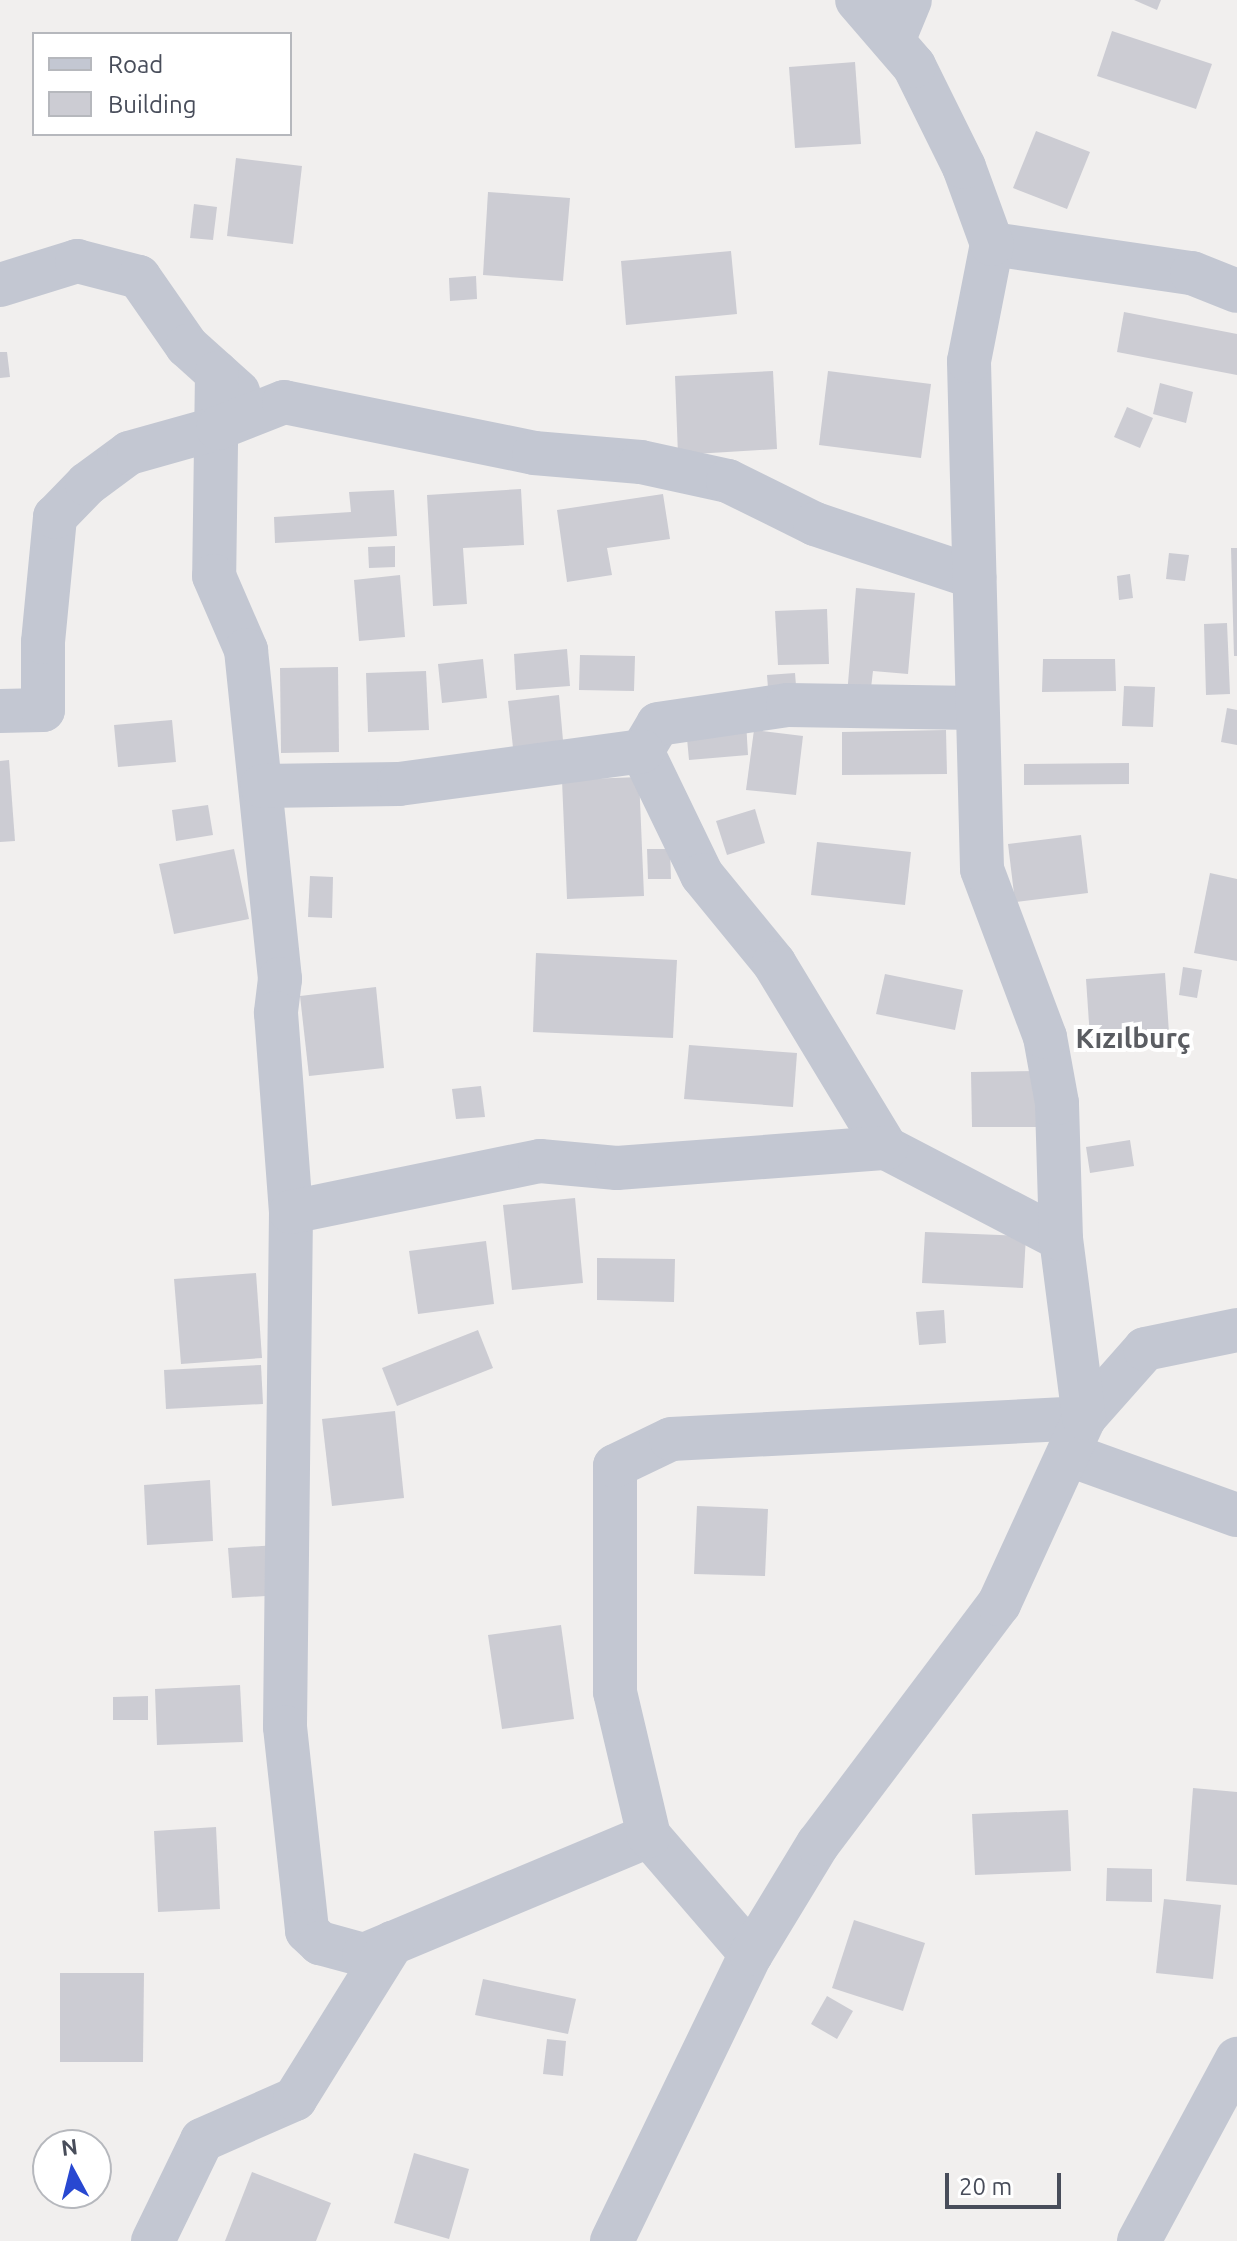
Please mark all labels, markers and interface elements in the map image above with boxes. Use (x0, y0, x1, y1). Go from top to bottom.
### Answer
legend (32, 32, 292, 136)
text: Road (108, 51, 163, 78)
text: Building (108, 91, 196, 118)
district label: Kızılburç (1076, 1021, 1190, 1055)
north arrow (32, 2129, 112, 2209)
text: N (60, 2133, 79, 2160)
scale bar (949, 2157, 1065, 2207)
text: 20 m (959, 2173, 1012, 2200)

